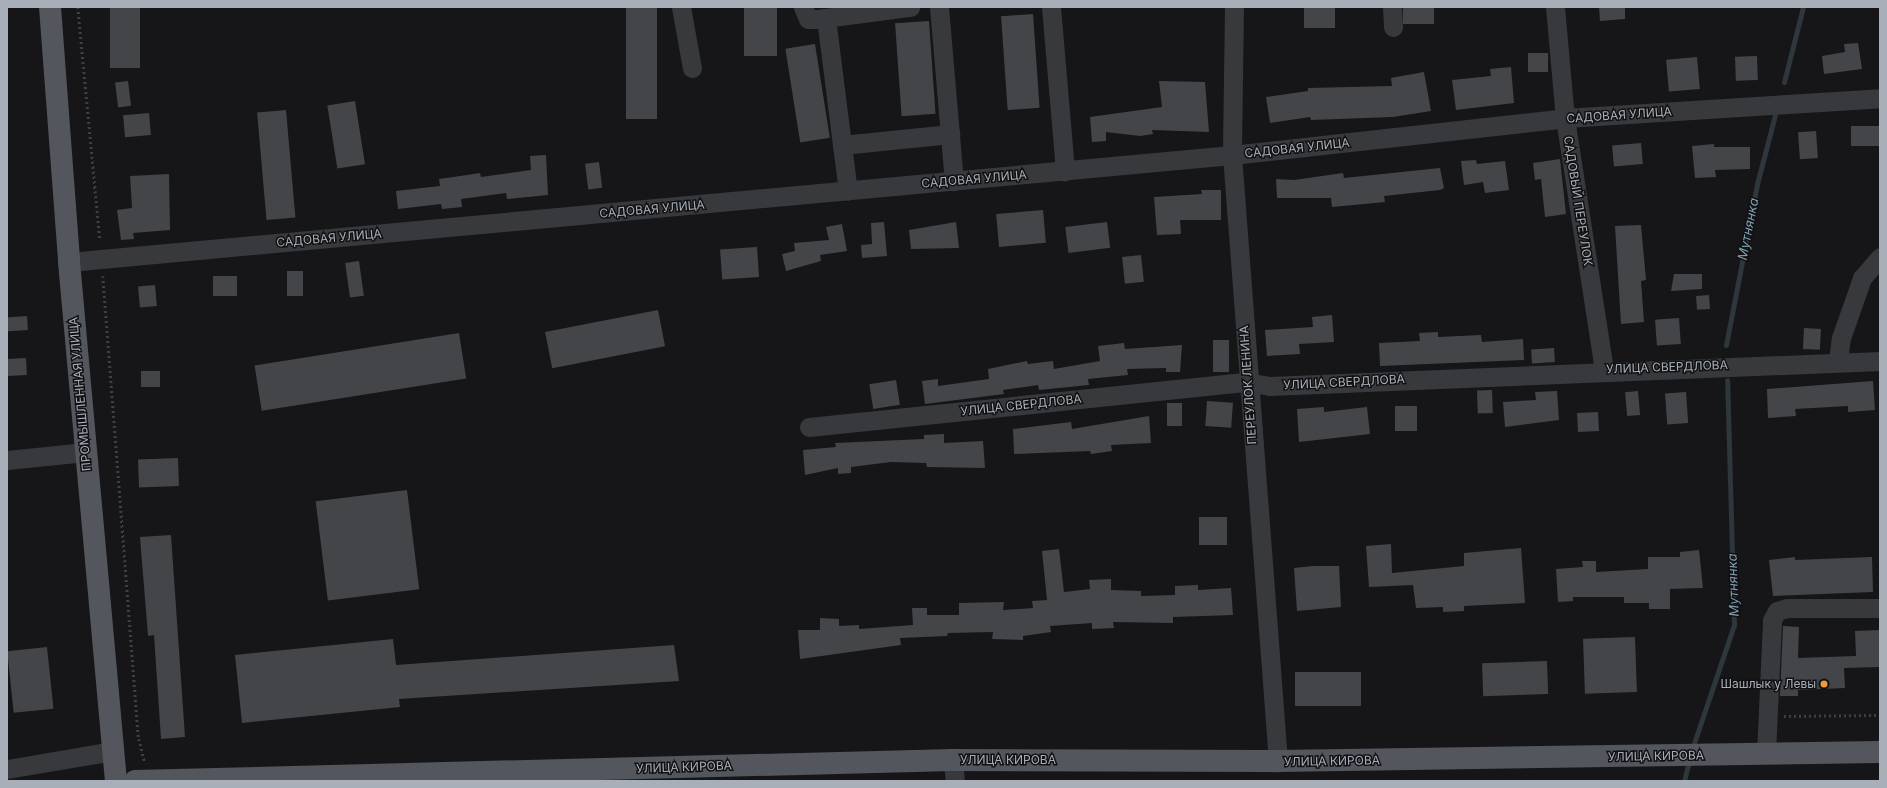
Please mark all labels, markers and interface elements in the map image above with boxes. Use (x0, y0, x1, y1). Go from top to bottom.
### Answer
street label: САДОВАЯ УЛИЦА (1566, 104, 1672, 126)
street label: САДОВАЯ УЛИЦА (1244, 135, 1350, 161)
street label: САДОВЫЙ ПЕРЕУЛОК (1561, 135, 1595, 267)
street label: САДОВАЯ УЛИЦА (921, 167, 1027, 191)
street label: САДОВАЯ УЛИЦА (599, 197, 705, 221)
water label: Мутнянка (1734, 197, 1762, 261)
street label: САДОВАЯ УЛИЦА (276, 226, 382, 250)
street label: ПРОМЫШЛЕННАЯ УЛИЦА (66, 316, 94, 472)
street label: ПЕРЕУЛОК ЛЕНИНА (1237, 325, 1259, 445)
street label: УЛИЦА СВЕРДЛОВА (1606, 358, 1728, 376)
street label: УЛИЦА СВЕРДЛОВА (1283, 372, 1405, 392)
street label: УЛИЦА СВЕРДЛОВА (960, 391, 1082, 419)
water label: Мутнянка (1724, 553, 1742, 617)
place label: Шашлык у Левы (1721, 677, 1816, 691)
marker: Шашлык у Левы (1819, 679, 1829, 689)
street label: УЛИЦА КИРОВА (1608, 748, 1704, 764)
street label: УЛИЦА КИРОВА (960, 753, 1056, 767)
street label: УЛИЦА КИРОВА (1284, 753, 1380, 769)
street label: УЛИЦА КИРОВА (636, 758, 732, 776)

